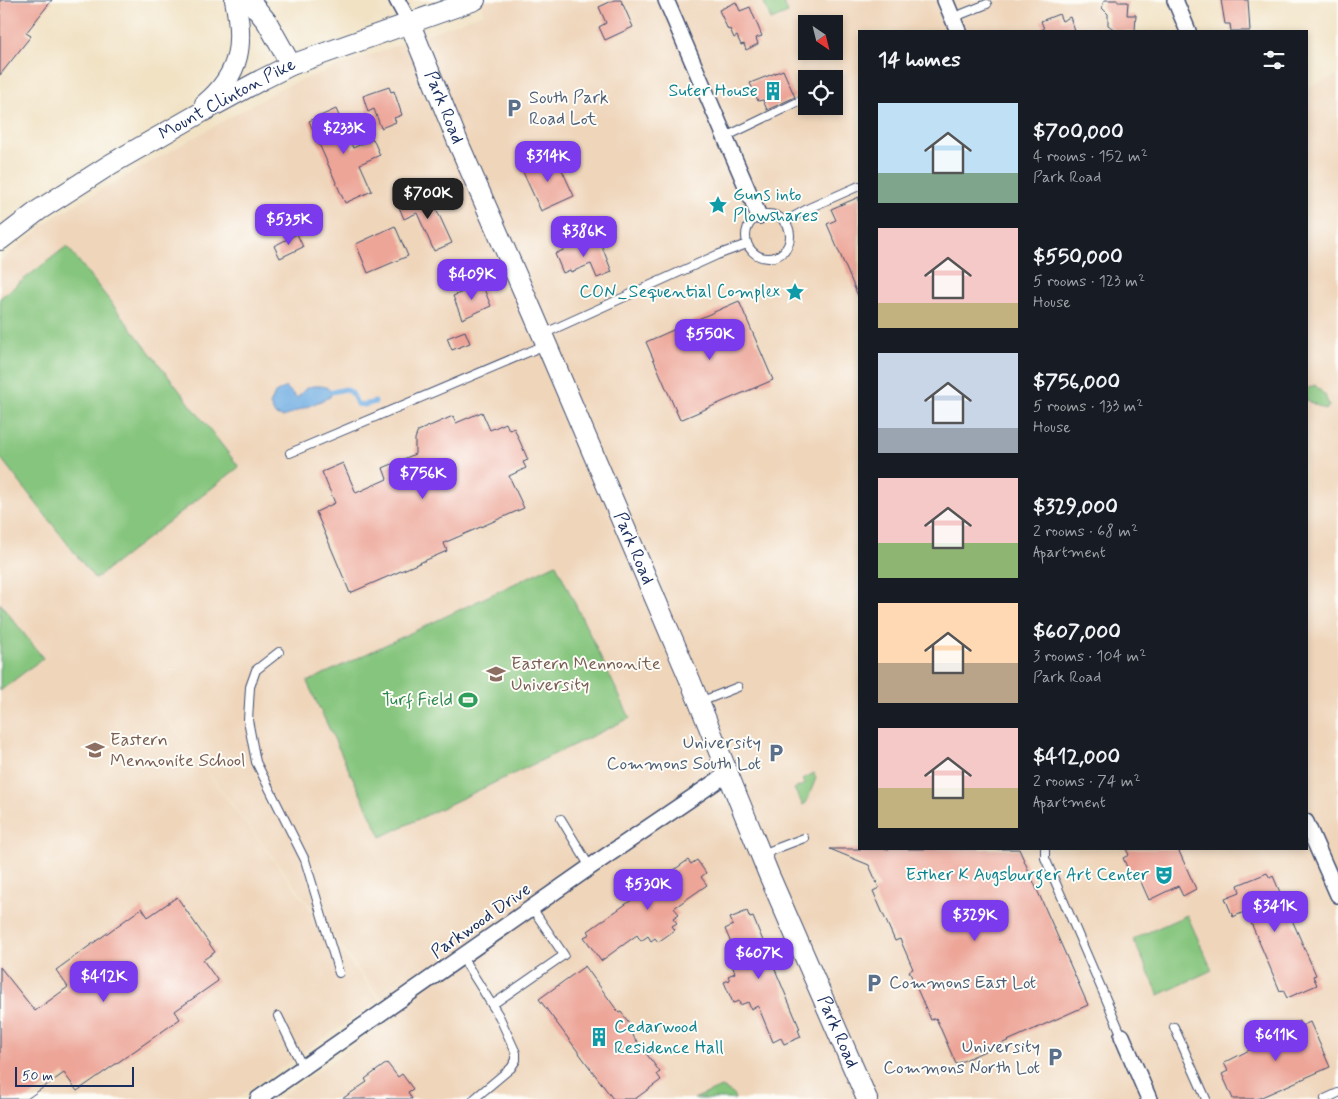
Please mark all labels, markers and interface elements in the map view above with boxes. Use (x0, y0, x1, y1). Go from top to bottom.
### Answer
north arrow (798, 15, 842, 60)
map controls (798, 15, 843, 115)
text: 14 homes (878, 46, 961, 74)
icon: filters (1260, 46, 1288, 74)
street label: Mount Clinton Pike (155, 52, 300, 146)
street label: Park Road (418, 67, 469, 147)
button: locate (798, 70, 843, 115)
place label: Suter House (669, 79, 758, 103)
building icon: Suter House (762, 80, 784, 102)
place label: South Park Road Lot (529, 86, 609, 131)
parking icon: South Park Road Lot (503, 97, 525, 119)
pin: $233K (309, 112, 379, 155)
text: $233K (323, 118, 365, 139)
text: $700,000 (1033, 118, 1124, 146)
icon: home (918, 123, 978, 183)
pin: $314K (513, 140, 583, 183)
text: $314K (526, 146, 570, 167)
text: 4 rooms · 152 m² (1033, 146, 1148, 167)
text: Park Road (1033, 167, 1101, 188)
pin: $700K (393, 178, 463, 220)
text: $700K (403, 183, 453, 204)
place label: Guns into Plowshares (733, 183, 818, 228)
place icon: Guns into Plowshares (707, 194, 729, 216)
pin: $535K (254, 204, 324, 246)
text: $535K (266, 209, 312, 230)
pin: $386K (549, 216, 619, 258)
text: $386K (562, 221, 606, 242)
text: $550,000 (1033, 243, 1123, 271)
icon: home (918, 248, 978, 308)
pin: $409K (437, 258, 507, 301)
text: $409K (448, 264, 496, 285)
text: 5 rooms · 123 m² (1033, 271, 1145, 292)
place label: CON_Sequential Complex (579, 280, 780, 304)
place icon: CON_Sequential Complex (784, 281, 806, 303)
text: House (1033, 292, 1071, 313)
pin: $550K (675, 318, 745, 361)
text: $550K (686, 324, 734, 345)
text: $756,000 (1033, 368, 1120, 396)
icon: home (918, 373, 978, 433)
text: 5 rooms · 133 m² (1033, 396, 1143, 417)
text: House (1033, 417, 1071, 438)
pin: $756K (388, 458, 458, 500)
text: $756K (400, 463, 446, 484)
text: $329,000 (1033, 493, 1118, 521)
icon: home (918, 498, 978, 558)
street label: Park Road (608, 508, 660, 588)
text: 2 rooms · 68 m² (1033, 521, 1138, 542)
text: Apartment (1033, 542, 1106, 563)
text: $607,000 (1033, 618, 1121, 646)
icon: home (918, 623, 978, 683)
text: 3 rooms · 104 m² (1033, 646, 1146, 667)
place label: Eastern Mennonite University (511, 652, 661, 697)
school or university icon: Eastern Mennonite University (485, 663, 507, 685)
text: Park Road (1033, 667, 1101, 688)
place label: Turf Field (382, 688, 453, 712)
sports icon: Turf Field (457, 689, 479, 711)
place label: Eastern Mennonite School (110, 728, 246, 773)
place label: University Commons South Lot (607, 731, 761, 776)
school or university icon: Eastern Mennonite School (84, 739, 106, 761)
parking icon: University Commons South Lot (765, 742, 787, 764)
text: $412,000 (1033, 743, 1120, 771)
icon: home (918, 748, 978, 808)
text: 2 rooms · 74 m² (1033, 771, 1141, 792)
text: Apartment (1033, 792, 1106, 813)
place label: Esther K Augsburger Art Center (905, 863, 1150, 889)
theatre icon: Esther K Augsburger Art Center (1153, 864, 1175, 886)
pin: $530K (613, 868, 683, 911)
text: $530K (625, 874, 671, 895)
street label: Parkwood Drive (426, 878, 536, 964)
pin: $341K (1240, 890, 1310, 933)
text: $341K (1253, 896, 1297, 917)
pin: $329K (940, 900, 1010, 942)
text: $329K (953, 905, 997, 926)
pin: $607K (724, 938, 794, 980)
text: $607K (736, 943, 782, 964)
pin: $412K (69, 960, 139, 1003)
text: $412K (81, 966, 127, 987)
place label: Commons East Lot (889, 971, 1037, 995)
parking icon: Commons East Lot (863, 972, 885, 994)
street label: Park Road (811, 992, 864, 1072)
place label: Cedarwood Residence Hall (614, 1015, 724, 1060)
pin: $611K (1241, 1020, 1311, 1062)
text: $611K (1255, 1025, 1297, 1046)
building icon: Cedarwood Residence Hall (588, 1026, 610, 1048)
place label: University Commons North Lot (883, 1035, 1040, 1080)
parking icon: University Commons North Lot (1044, 1046, 1066, 1068)
scale bar (15, 1064, 134, 1087)
text: 50 m (22, 1067, 53, 1085)

